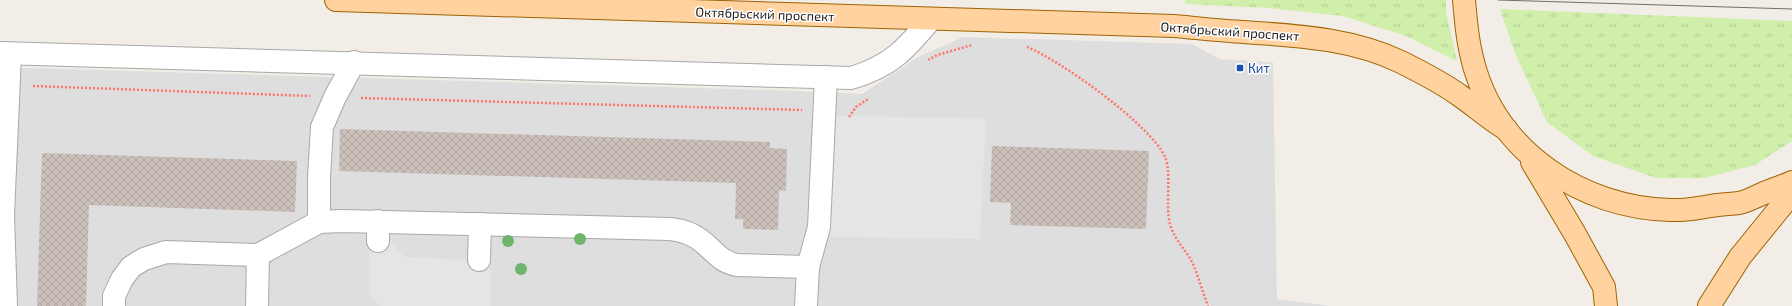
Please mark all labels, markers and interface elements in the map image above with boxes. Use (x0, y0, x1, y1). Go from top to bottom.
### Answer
street label: Октябрьский проспект (695, 4, 835, 24)
street label: Октябрьский проспект (1160, 18, 1301, 44)
place label: Кит (1248, 60, 1270, 76)
marker: Кит (1235, 63, 1245, 73)

